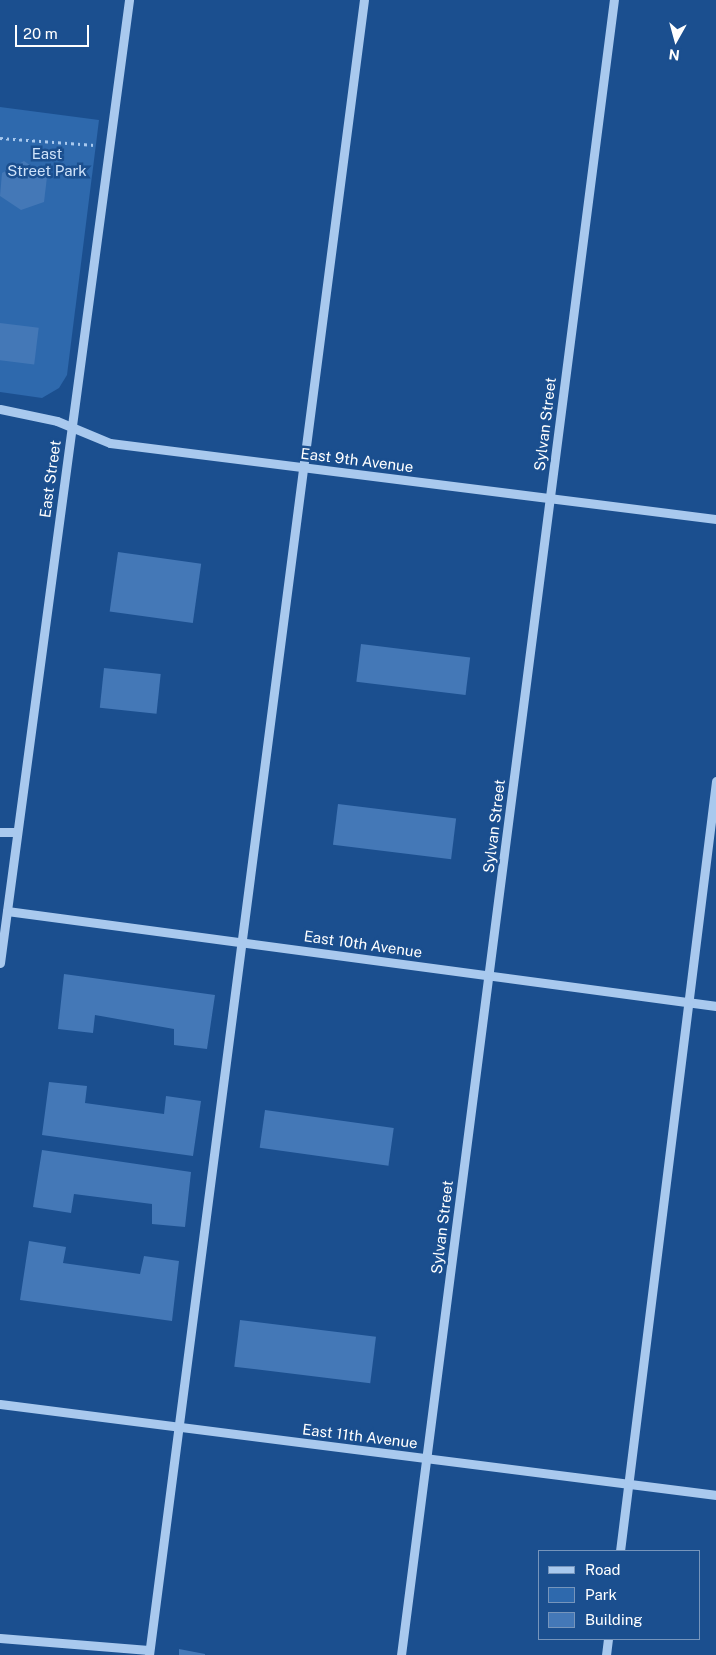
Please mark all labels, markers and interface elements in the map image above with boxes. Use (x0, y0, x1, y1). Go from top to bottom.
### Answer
scale bar (18, 15, 91, 47)
north arrow (651, 15, 701, 65)
text: 20 m (23, 25, 58, 42)
text: N (668, 46, 681, 63)
park label: East Street Park (7, 144, 87, 179)
street label: Sylvan Street (530, 376, 560, 472)
street label: East Street (36, 439, 64, 519)
street label: East 9th Avenue (300, 444, 414, 476)
street label: Sylvan Street (479, 778, 509, 874)
street label: East 10th Avenue (303, 927, 423, 961)
street label: Sylvan Street (427, 1179, 457, 1275)
street label: East 11th Avenue (301, 1420, 419, 1452)
legend (538, 1550, 701, 1640)
text: Road (585, 1561, 621, 1578)
text: Park (585, 1586, 617, 1603)
text: Building (585, 1611, 643, 1628)

